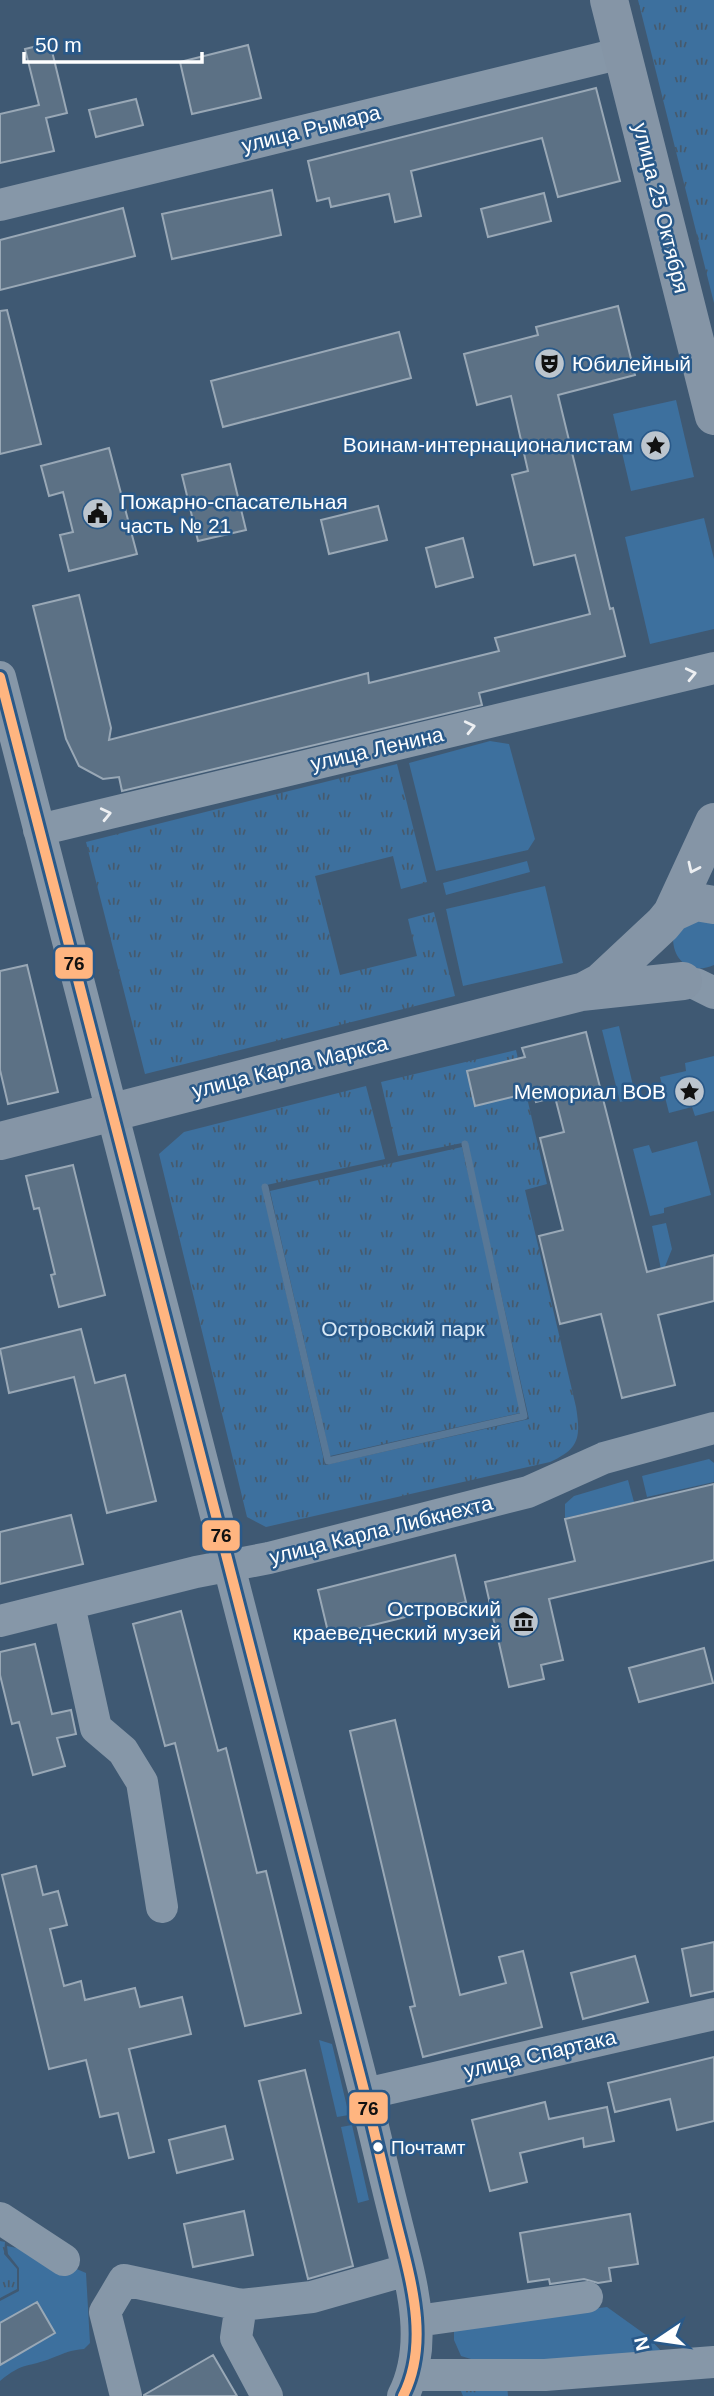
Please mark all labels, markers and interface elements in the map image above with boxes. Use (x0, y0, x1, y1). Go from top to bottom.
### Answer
scale bar (24, 21, 203, 65)
text: 50 m (35, 33, 82, 56)
street label: улица Рымара (239, 100, 383, 157)
street label: улица 25 Октября (629, 121, 694, 295)
theatre icon: Юбилейный (532, 347, 566, 381)
place label: Юбилейный (572, 352, 691, 375)
place icon: Воинам-интернационалистам (639, 428, 673, 462)
place label: Воинам-интернационалистам (343, 433, 633, 456)
place label: Пожарно-спасательная часть № 21 (120, 490, 348, 537)
public building icon: Пожарно-спасательная часть № 21 (80, 497, 114, 531)
one-way arrow (685, 667, 697, 682)
one-way arrow (464, 721, 476, 735)
street label: улица Ленина (308, 722, 446, 775)
one-way arrow (100, 808, 112, 822)
one-way arrow (687, 861, 701, 873)
line badge: 76 (54, 946, 94, 980)
text: 76 (63, 953, 85, 974)
street label: улица Карла Маркса (190, 1031, 390, 1102)
place icon: Мемориал ВОВ (672, 1075, 706, 1109)
place label: Мемориал ВОВ (514, 1080, 666, 1103)
park label: Островский парк (321, 1317, 486, 1340)
street label: улица Карла Либкнехта (267, 1491, 495, 1568)
line badge: 76 (201, 1519, 241, 1552)
text: 76 (210, 1525, 232, 1546)
place label: Островский краеведческий музей (293, 1597, 501, 1644)
museum icon: Островский краеведческий музей (507, 1604, 541, 1638)
street label: улица Спартака (462, 2025, 618, 2082)
line badge: 76 (348, 2091, 389, 2125)
text: 76 (357, 2098, 379, 2119)
place label: Почтамт (391, 2137, 466, 2158)
marker: Почтамт (371, 2140, 385, 2154)
north arrow (623, 2305, 693, 2375)
text: N (630, 2335, 654, 2353)

